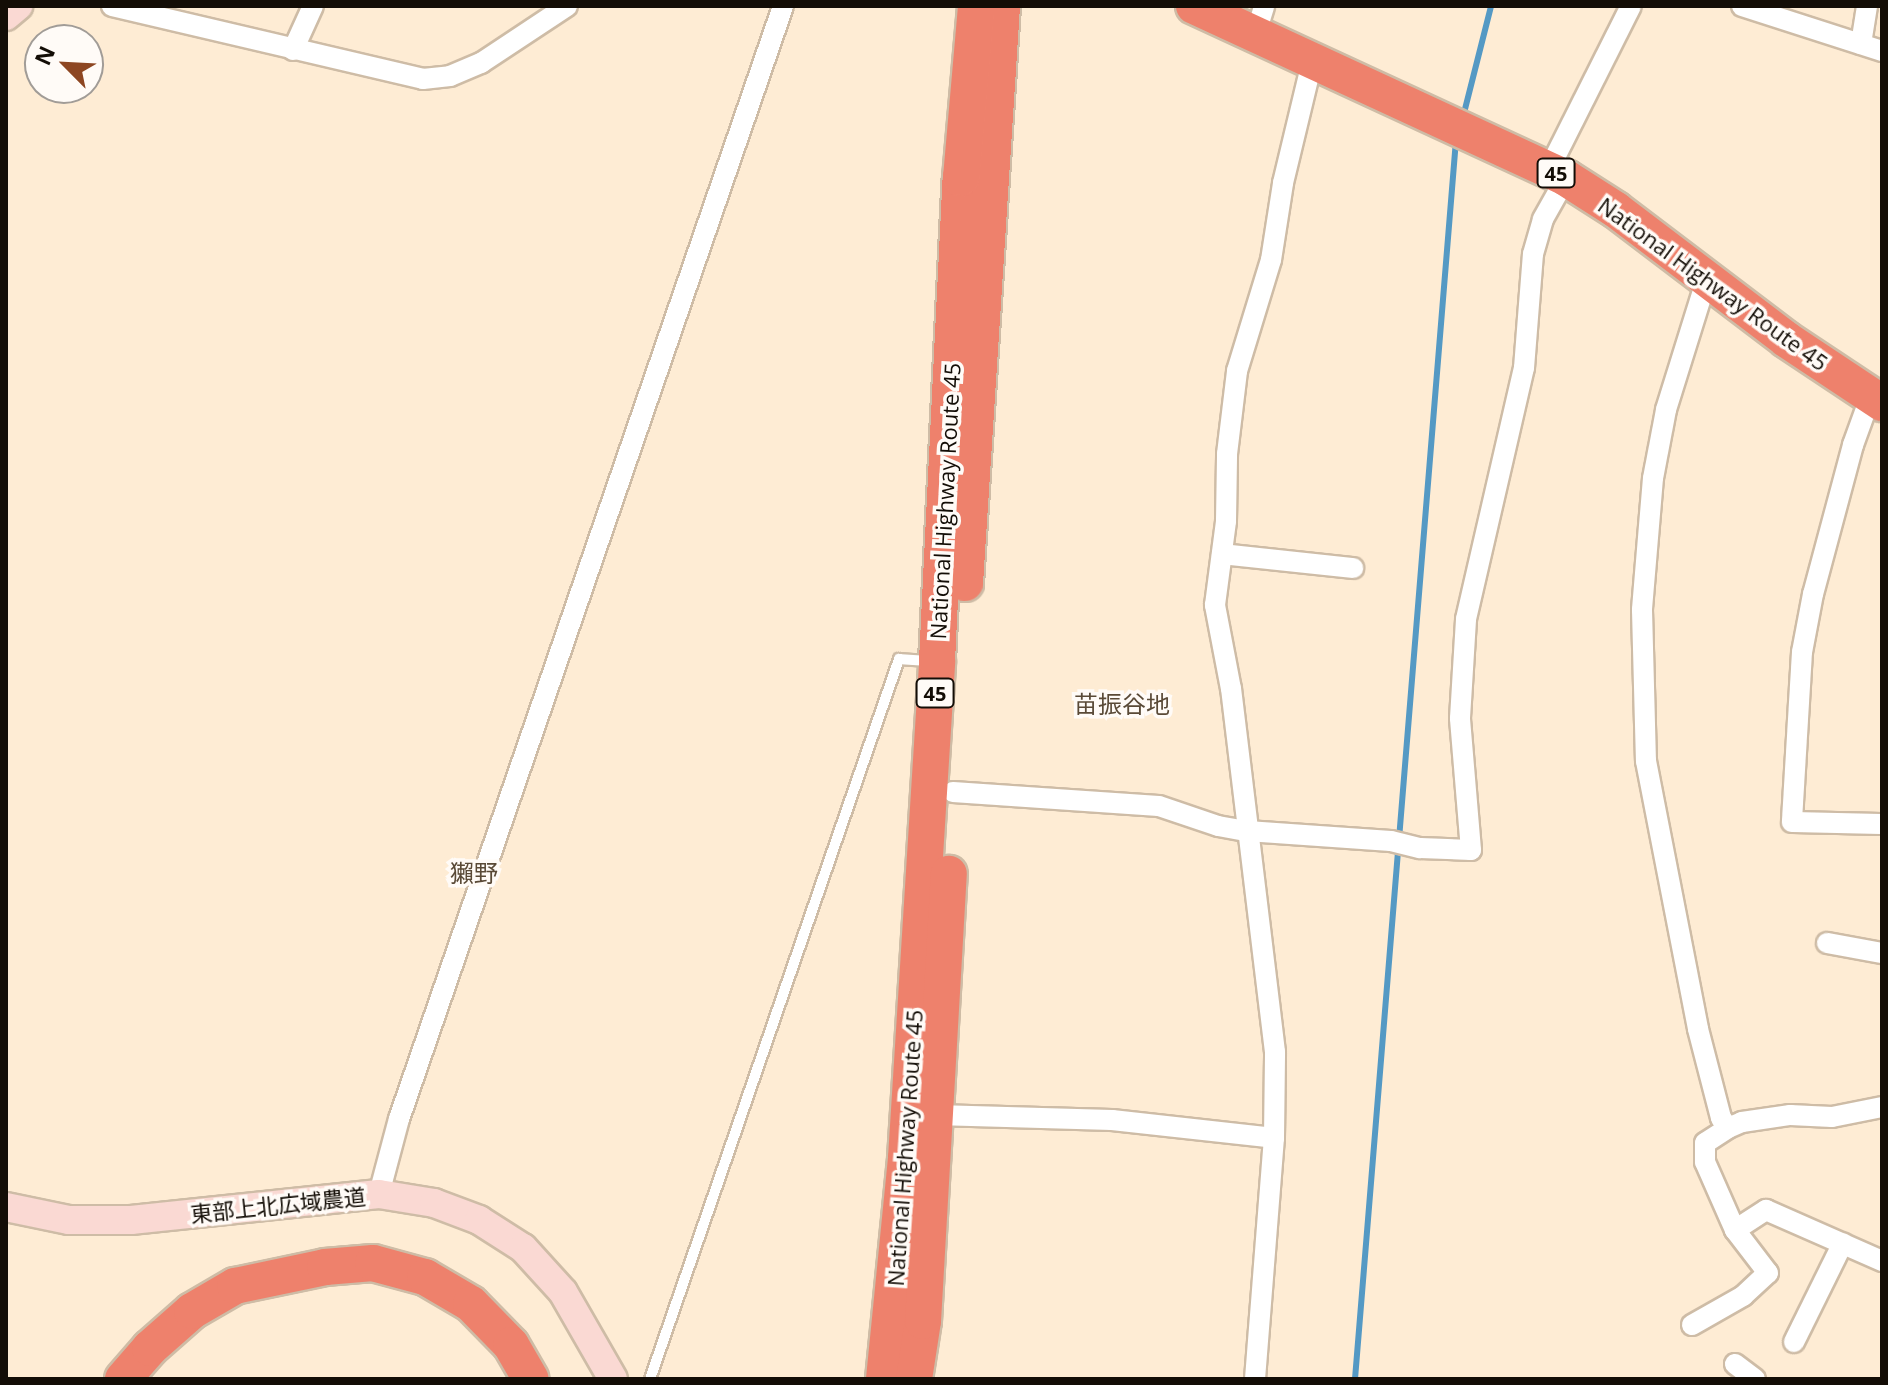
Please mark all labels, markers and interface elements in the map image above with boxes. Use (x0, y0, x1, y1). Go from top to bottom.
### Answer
north arrow (24, 24, 104, 104)
text: N (27, 41, 61, 69)
road number: 45 (1536, 157, 1576, 189)
street label: National Highway Route 45 (1593, 192, 1833, 376)
street label: National Highway Route 45 (925, 362, 965, 640)
road number: 45 (915, 677, 955, 709)
district label: 苗振谷地 (1074, 690, 1170, 718)
district label: 獺野 (450, 859, 498, 887)
street label: National Highway Route 45 (882, 1009, 928, 1287)
street label: 東部上北広域農道 (189, 1183, 367, 1227)

